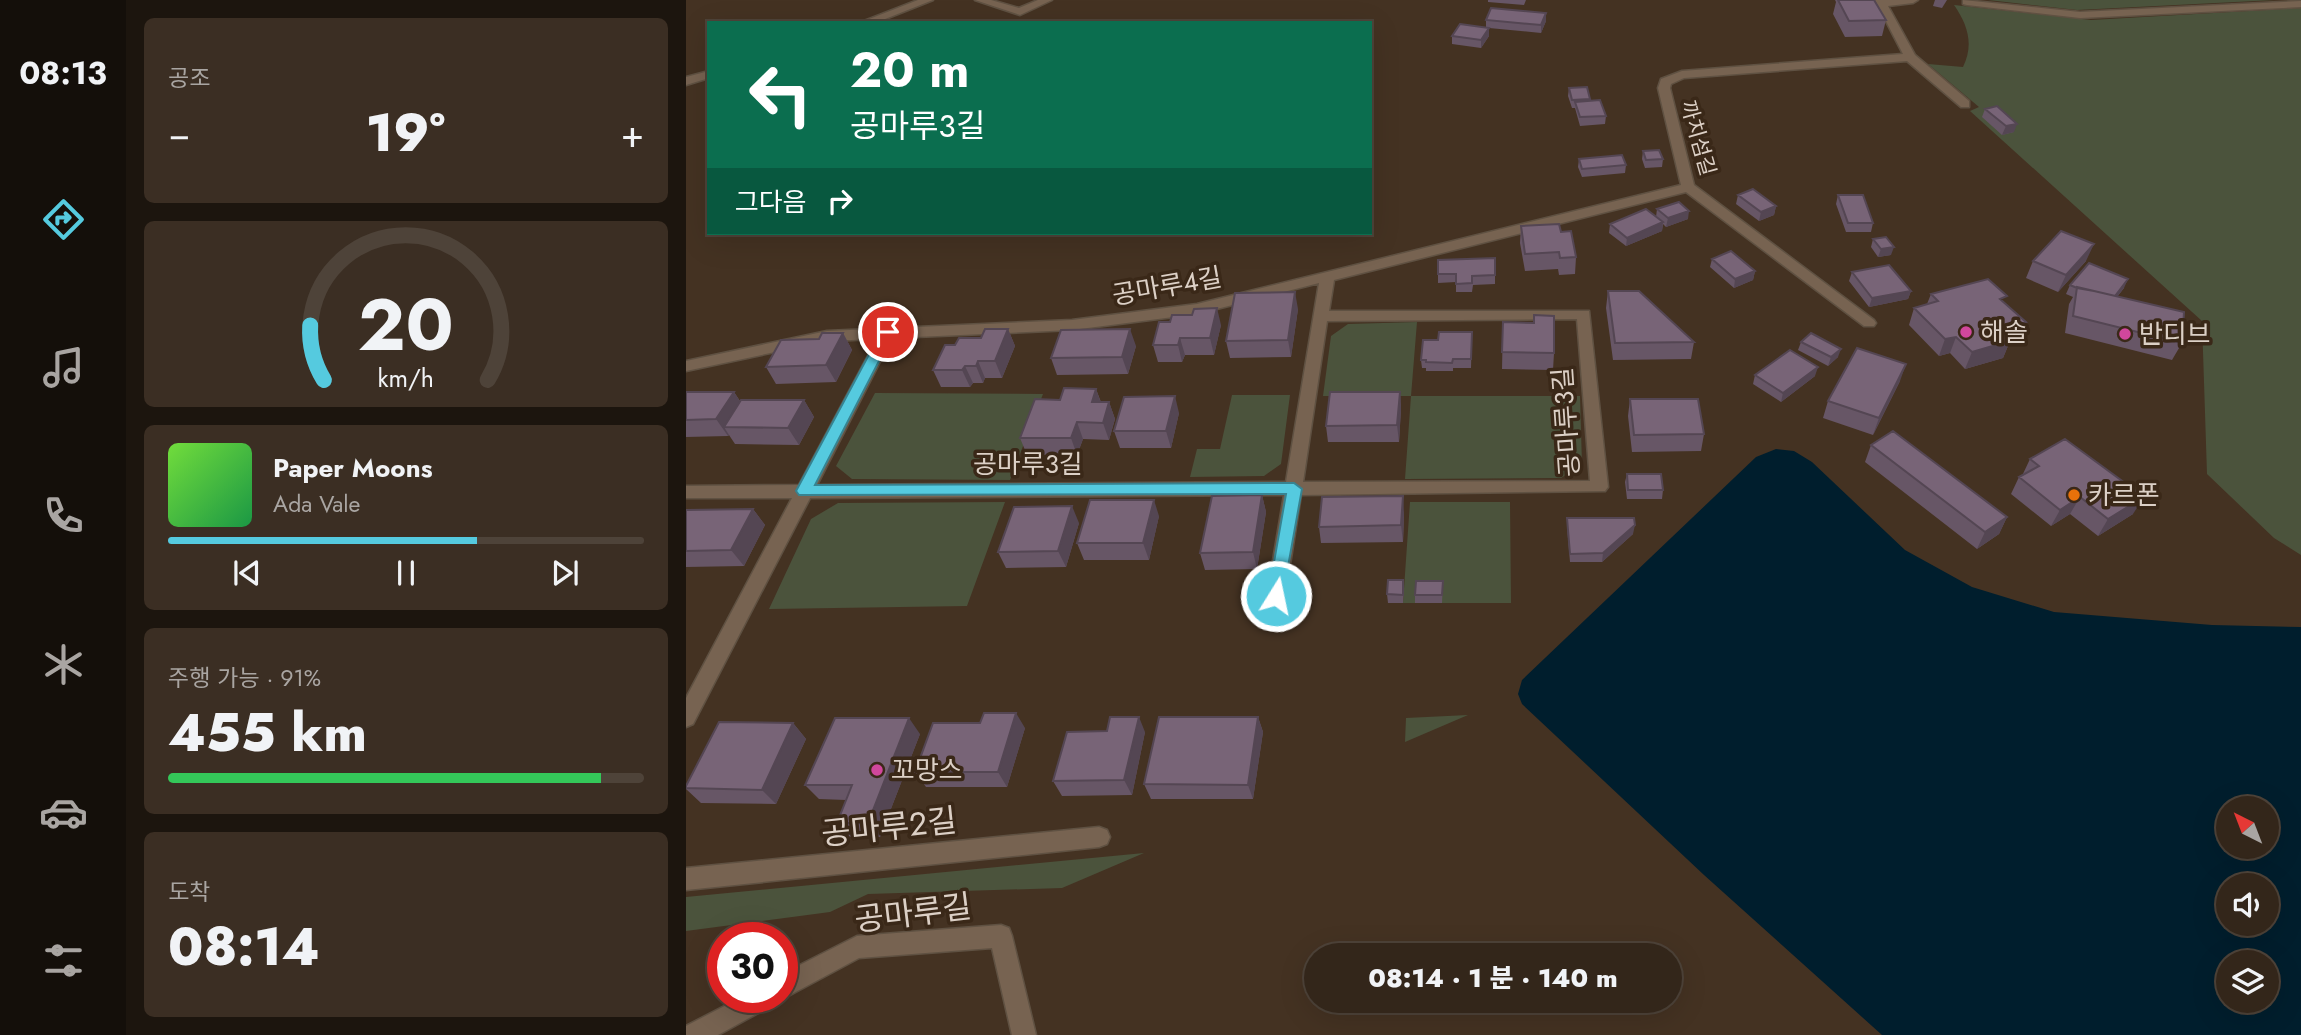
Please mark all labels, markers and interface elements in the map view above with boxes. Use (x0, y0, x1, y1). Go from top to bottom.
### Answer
text: 20 m (850, 35, 969, 105)
icon: left (735, 49, 826, 140)
text: 08:13 (19, 50, 107, 96)
text: 공조 (168, 61, 210, 95)
text: 19° (366, 95, 445, 171)
street label: 까치섬길 (1673, 97, 1723, 179)
text: 공마루3길 (850, 103, 985, 149)
text: − (168, 106, 190, 161)
text: + (621, 106, 644, 161)
icon: right (821, 182, 859, 220)
text: 그다음 (735, 183, 807, 221)
icon: directions (39, 195, 88, 244)
street label: 공마루4길 (1109, 258, 1225, 314)
text: 20 (358, 273, 454, 378)
pin (858, 302, 918, 362)
icon: arrive (869, 313, 907, 351)
place label: 해솔 (1980, 313, 2028, 351)
place label: 반디브 (2139, 315, 2211, 353)
marker: 해솔 (1958, 324, 1974, 340)
marker: 반디브 (2117, 326, 2133, 342)
icon: music (39, 343, 88, 392)
text: km/h (378, 360, 434, 396)
street label: 공마루3길 (1543, 366, 1589, 478)
street label: 공마루3길 (973, 445, 1083, 483)
text: Paper Moons (273, 449, 433, 487)
place label: 카르폰 (2088, 476, 2160, 514)
text: Ada Vale (273, 487, 360, 521)
marker: 카르폰 (2066, 487, 2082, 503)
icon: phone (39, 491, 88, 540)
icon: previous (228, 554, 266, 592)
icon: pause (387, 554, 425, 592)
icon: next (546, 554, 584, 592)
position arrow (1239, 559, 1313, 633)
icon: climate (39, 640, 88, 689)
text: 주행 가능 · 91% (168, 661, 321, 695)
text: 455 km (168, 695, 367, 771)
place label: 꼬망스 (891, 751, 963, 789)
marker: 꼬망스 (869, 762, 885, 778)
icon: car (39, 788, 88, 837)
north arrow (2216, 796, 2278, 859)
map controls (2216, 796, 2279, 1013)
street label: 공마루2길 (819, 797, 959, 857)
button: sound (2216, 873, 2279, 936)
text: 도착 (168, 875, 210, 909)
street label: 공마루길 (852, 883, 974, 943)
text: 08:14 (168, 909, 320, 985)
speed limit sign: 30 (707, 922, 798, 1013)
icon: filters (39, 936, 88, 985)
button: layers (2216, 950, 2279, 1013)
text: 08:14 · 1 분 · 140 m (1368, 959, 1618, 997)

